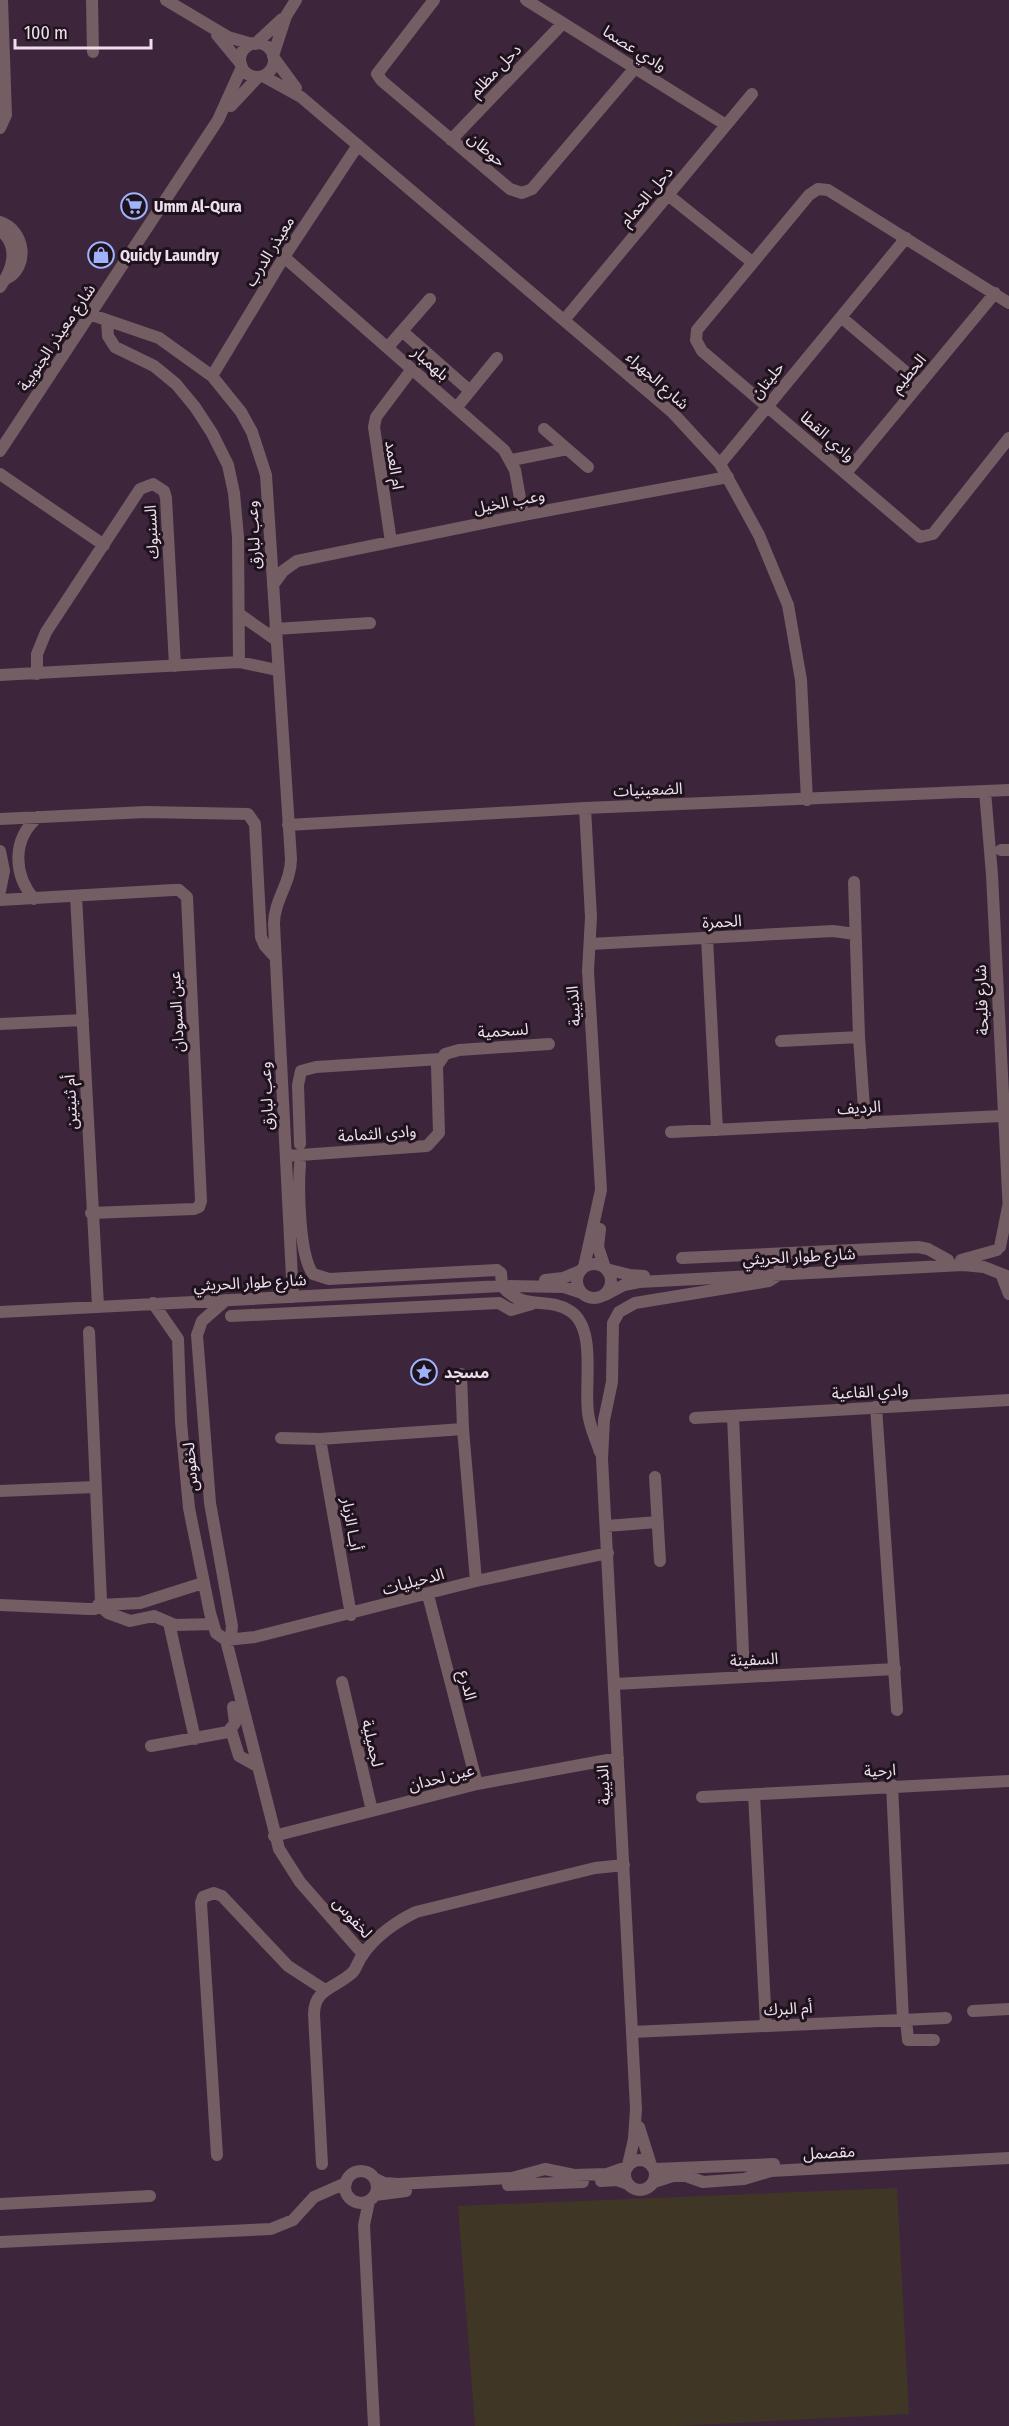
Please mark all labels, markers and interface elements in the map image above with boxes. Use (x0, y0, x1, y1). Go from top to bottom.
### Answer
scale bar (15, 12, 152, 50)
street label: وادي عصما (598, 21, 670, 78)
text: 100 m (24, 22, 68, 44)
street label: دحل مظلم (466, 40, 527, 103)
street label: حوطان (464, 128, 509, 171)
street label: دحل الحمام (616, 163, 679, 232)
supermarket icon: Umm Al-Qura (119, 191, 149, 221)
place label: Umm Al-Qura (154, 197, 242, 216)
street label: معيذر الدرب (240, 213, 298, 290)
shop icon: Quicly Laundry (86, 240, 116, 270)
place label: Quicly Laundry (120, 246, 219, 265)
street label: شارع معيذر الجنوبية (14, 280, 102, 396)
street label: بلهمبار (408, 342, 453, 384)
street label: شارع الجهراء (620, 347, 693, 416)
street label: الحطيم (887, 350, 932, 398)
street label: حليتان (747, 358, 788, 403)
street label: وادي القطا (795, 407, 859, 467)
street label: ام العمد (378, 439, 408, 491)
street label: وعب الخيل (472, 485, 546, 518)
street label: وعب لبارق (242, 500, 265, 570)
street label: السنبوك (141, 504, 162, 560)
street label: الضعينيات (613, 779, 683, 800)
street label: الحمرة (702, 911, 742, 932)
street label: شارع فليحة (971, 964, 995, 1036)
street label: عين السودان (165, 971, 188, 1053)
street label: الذيبية (563, 985, 584, 1027)
street label: لسحمية (477, 1019, 529, 1042)
street label: وعب لبارق (255, 1061, 278, 1131)
street label: أم ثنيتين (60, 1074, 84, 1130)
street label: الرديف (837, 1097, 881, 1118)
street label: وادى الثمامة (337, 1121, 417, 1146)
street label: شارع طوار الحريثي (742, 1244, 856, 1272)
street label: شارع طوار الحريثي (193, 1270, 307, 1298)
place icon: مسجد (409, 1357, 439, 1387)
place label: مسجد (444, 1363, 489, 1382)
street label: وادي القاعية (831, 1380, 909, 1406)
street label: لخفوس (179, 1442, 202, 1492)
street label: أبــا الزبار (337, 1495, 366, 1552)
street label: الدحيليات (380, 1564, 446, 1599)
street label: السفينة (729, 1649, 779, 1670)
street label: الدرع (452, 1668, 480, 1703)
street label: لجميلية (358, 1718, 387, 1769)
street label: عين لحدان (406, 1760, 476, 1795)
street label: ارحية (863, 1760, 897, 1781)
street label: الذيبية (593, 1764, 614, 1806)
street label: لخفوس (329, 1893, 376, 1942)
street label: أم البرك (763, 1998, 813, 2022)
street label: مقصمل (802, 2142, 856, 2163)

